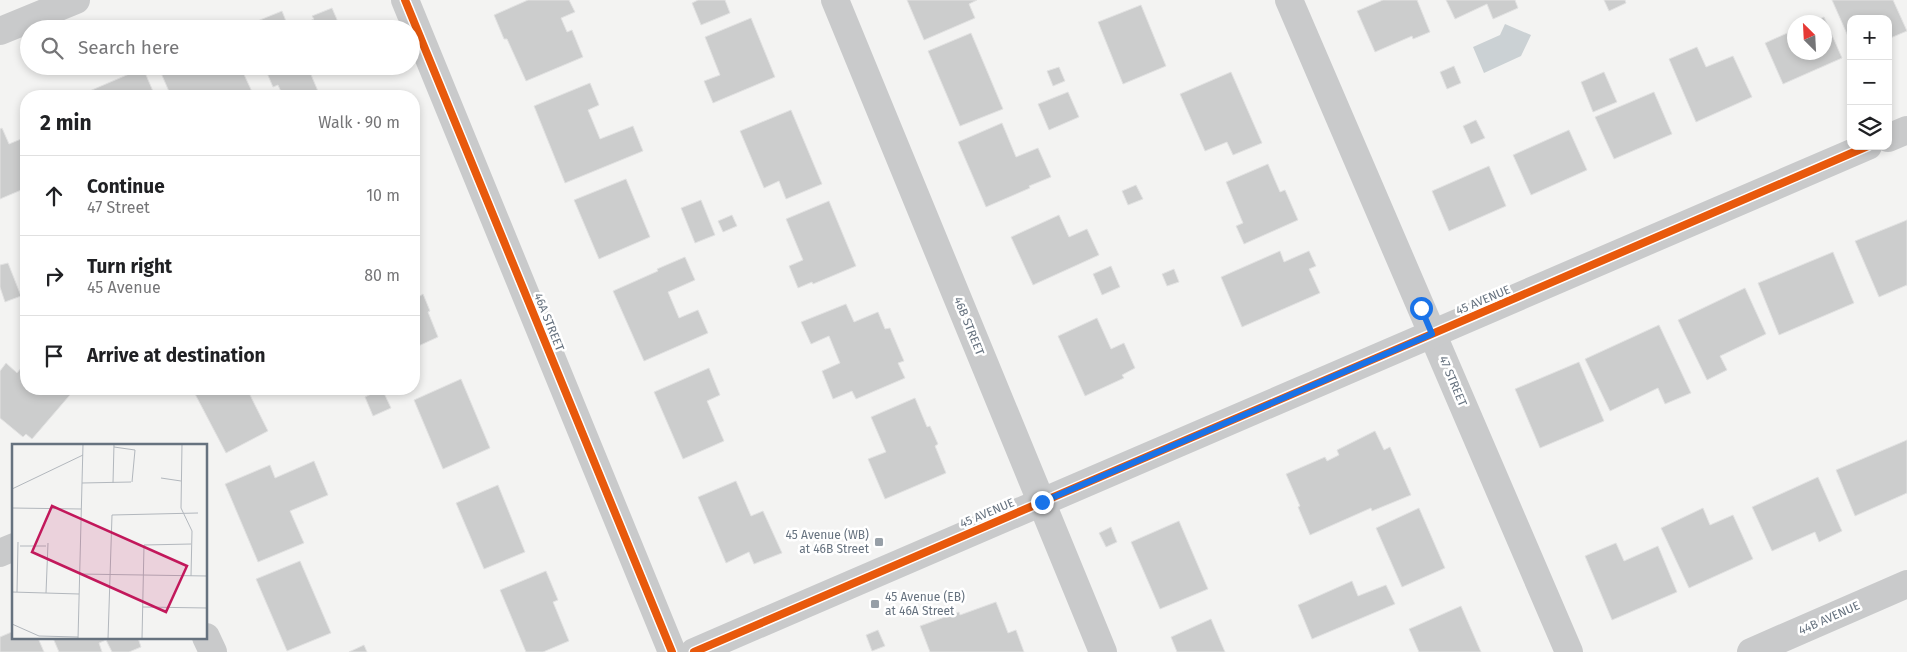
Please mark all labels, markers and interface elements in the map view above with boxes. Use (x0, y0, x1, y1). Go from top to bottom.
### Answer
north arrow (1787, 15, 1832, 60)
map controls (1847, 15, 1892, 150)
button: + (1847, 15, 1892, 60)
search box (20, 20, 420, 75)
icon: search (38, 34, 66, 62)
text: Search here (78, 36, 179, 59)
button: − (1847, 60, 1892, 105)
button: layers (1847, 105, 1892, 150)
text: 2 min (40, 110, 92, 136)
text: Walk · 90 m (318, 113, 400, 132)
text: Continue (87, 175, 165, 198)
icon: ahead (40, 182, 68, 210)
text: 10 m (366, 186, 400, 205)
text: 47 Street (87, 198, 150, 217)
text: Turn right (87, 255, 172, 278)
icon: right (40, 262, 68, 290)
text: 80 m (364, 266, 400, 285)
text: 45 Avenue (87, 278, 161, 297)
street label: 45 AVENUE (1454, 282, 1512, 318)
street label: 46A STREET (531, 291, 567, 354)
street label: 46B STREET (951, 295, 987, 358)
route start (1410, 297, 1433, 320)
icon: arrive (40, 342, 68, 370)
text: Arrive at destination (87, 344, 266, 367)
street label: 47 STREET (1436, 354, 1470, 409)
inset map (12, 444, 208, 640)
route end (1031, 491, 1054, 514)
street label: 45 AVENUE (958, 495, 1016, 531)
place label: 45 Avenue (WB) at 46B Street (786, 528, 870, 556)
marker: 45 Avenue (WB) at 46B Street (873, 536, 885, 548)
place label: 45 Avenue (EB) at 46A Street (885, 590, 965, 618)
marker: 45 Avenue (EB) at 46A Street (869, 598, 881, 610)
street label: 44B AVENUE (1796, 598, 1862, 638)

